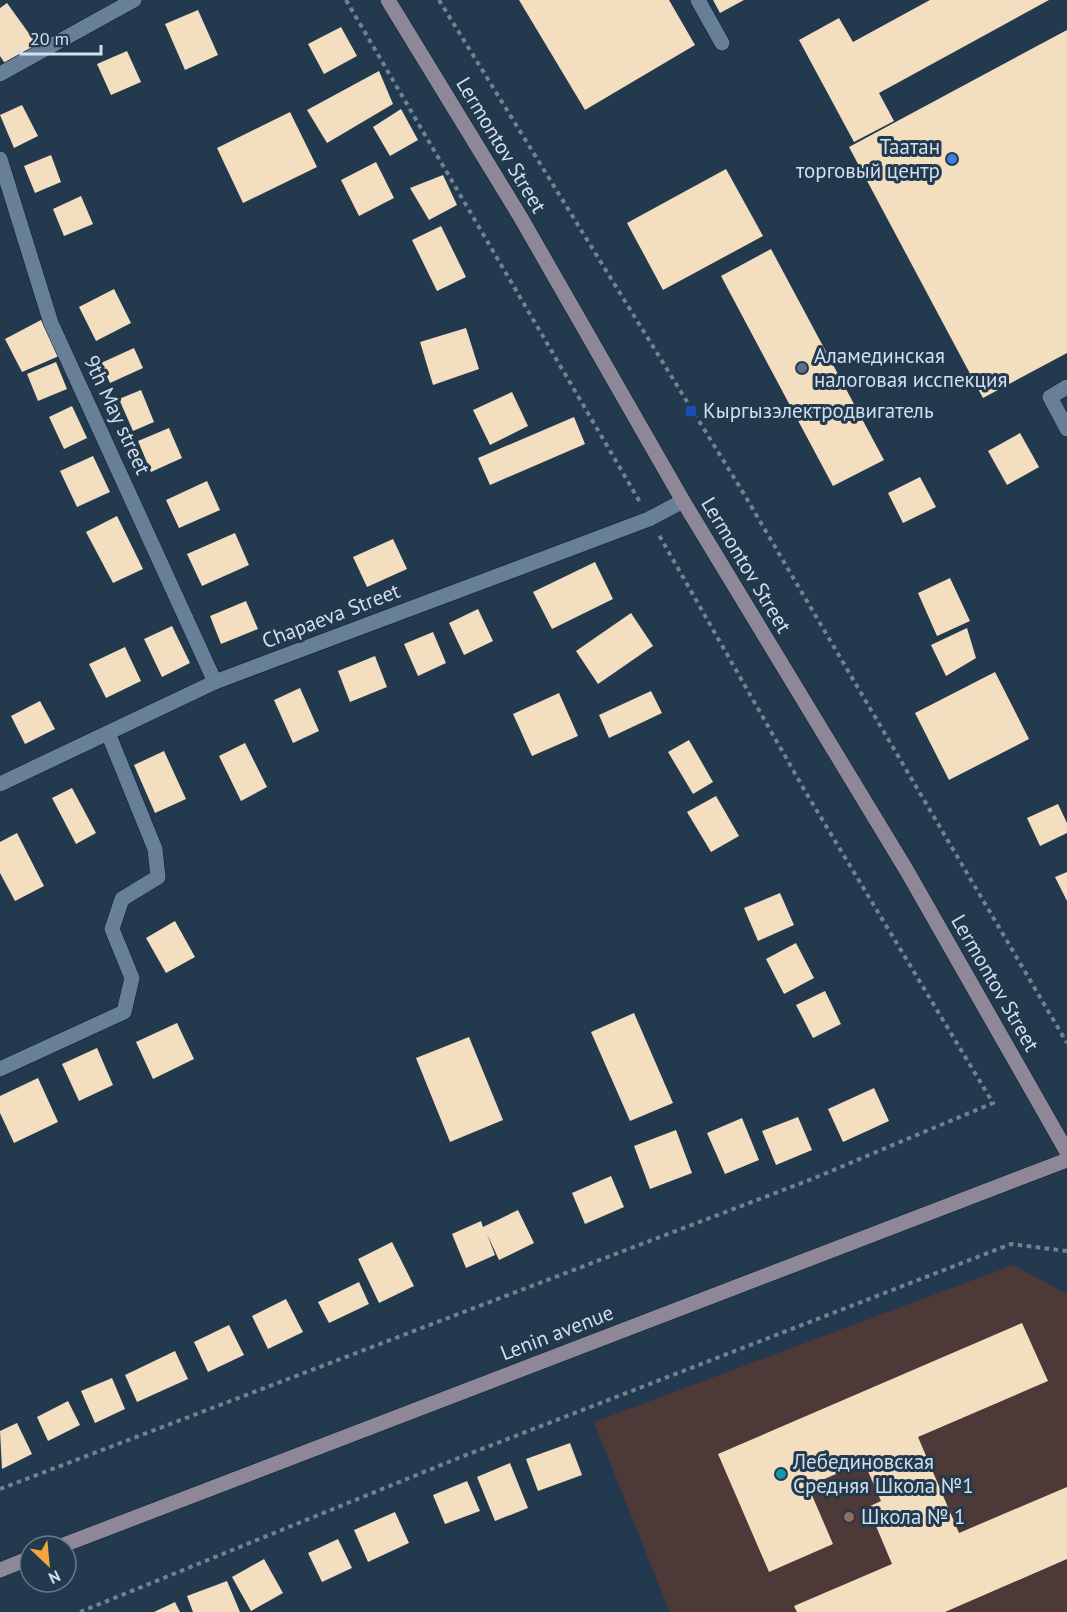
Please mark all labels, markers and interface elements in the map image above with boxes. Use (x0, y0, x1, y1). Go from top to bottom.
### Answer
scale bar (21, 18, 100, 56)
text: 20 m (30, 27, 69, 50)
street label: Lermontov Street (450, 72, 553, 218)
place label: Таатан торговый центр (796, 133, 940, 184)
marker: Таатан торговый центр (945, 152, 959, 166)
place label: Аламединская налоговая исспекция (814, 342, 1008, 393)
street label: 9th May street (78, 351, 157, 479)
marker: Аламединская налоговая исспекция (795, 361, 809, 375)
place label: Кыргызэлектродвигатель (703, 397, 934, 424)
marker: Кыргызэлектродвигатель (684, 404, 698, 418)
street label: Lermontov Street (695, 492, 798, 638)
street label: Chapaeva Street (258, 577, 404, 654)
street label: Lermontov Street (945, 909, 1046, 1056)
street label: Lenin avenue (496, 1299, 617, 1366)
place label: Лебединовская Средняя Школа №1 (792, 1448, 974, 1499)
marker: Лебединовская Средняя Школа №1 (774, 1467, 788, 1481)
place label: Школа № 1 (861, 1503, 965, 1530)
marker: Школа № 1 (842, 1510, 856, 1524)
north arrow (18, 1534, 78, 1594)
text: N (45, 1566, 64, 1589)

